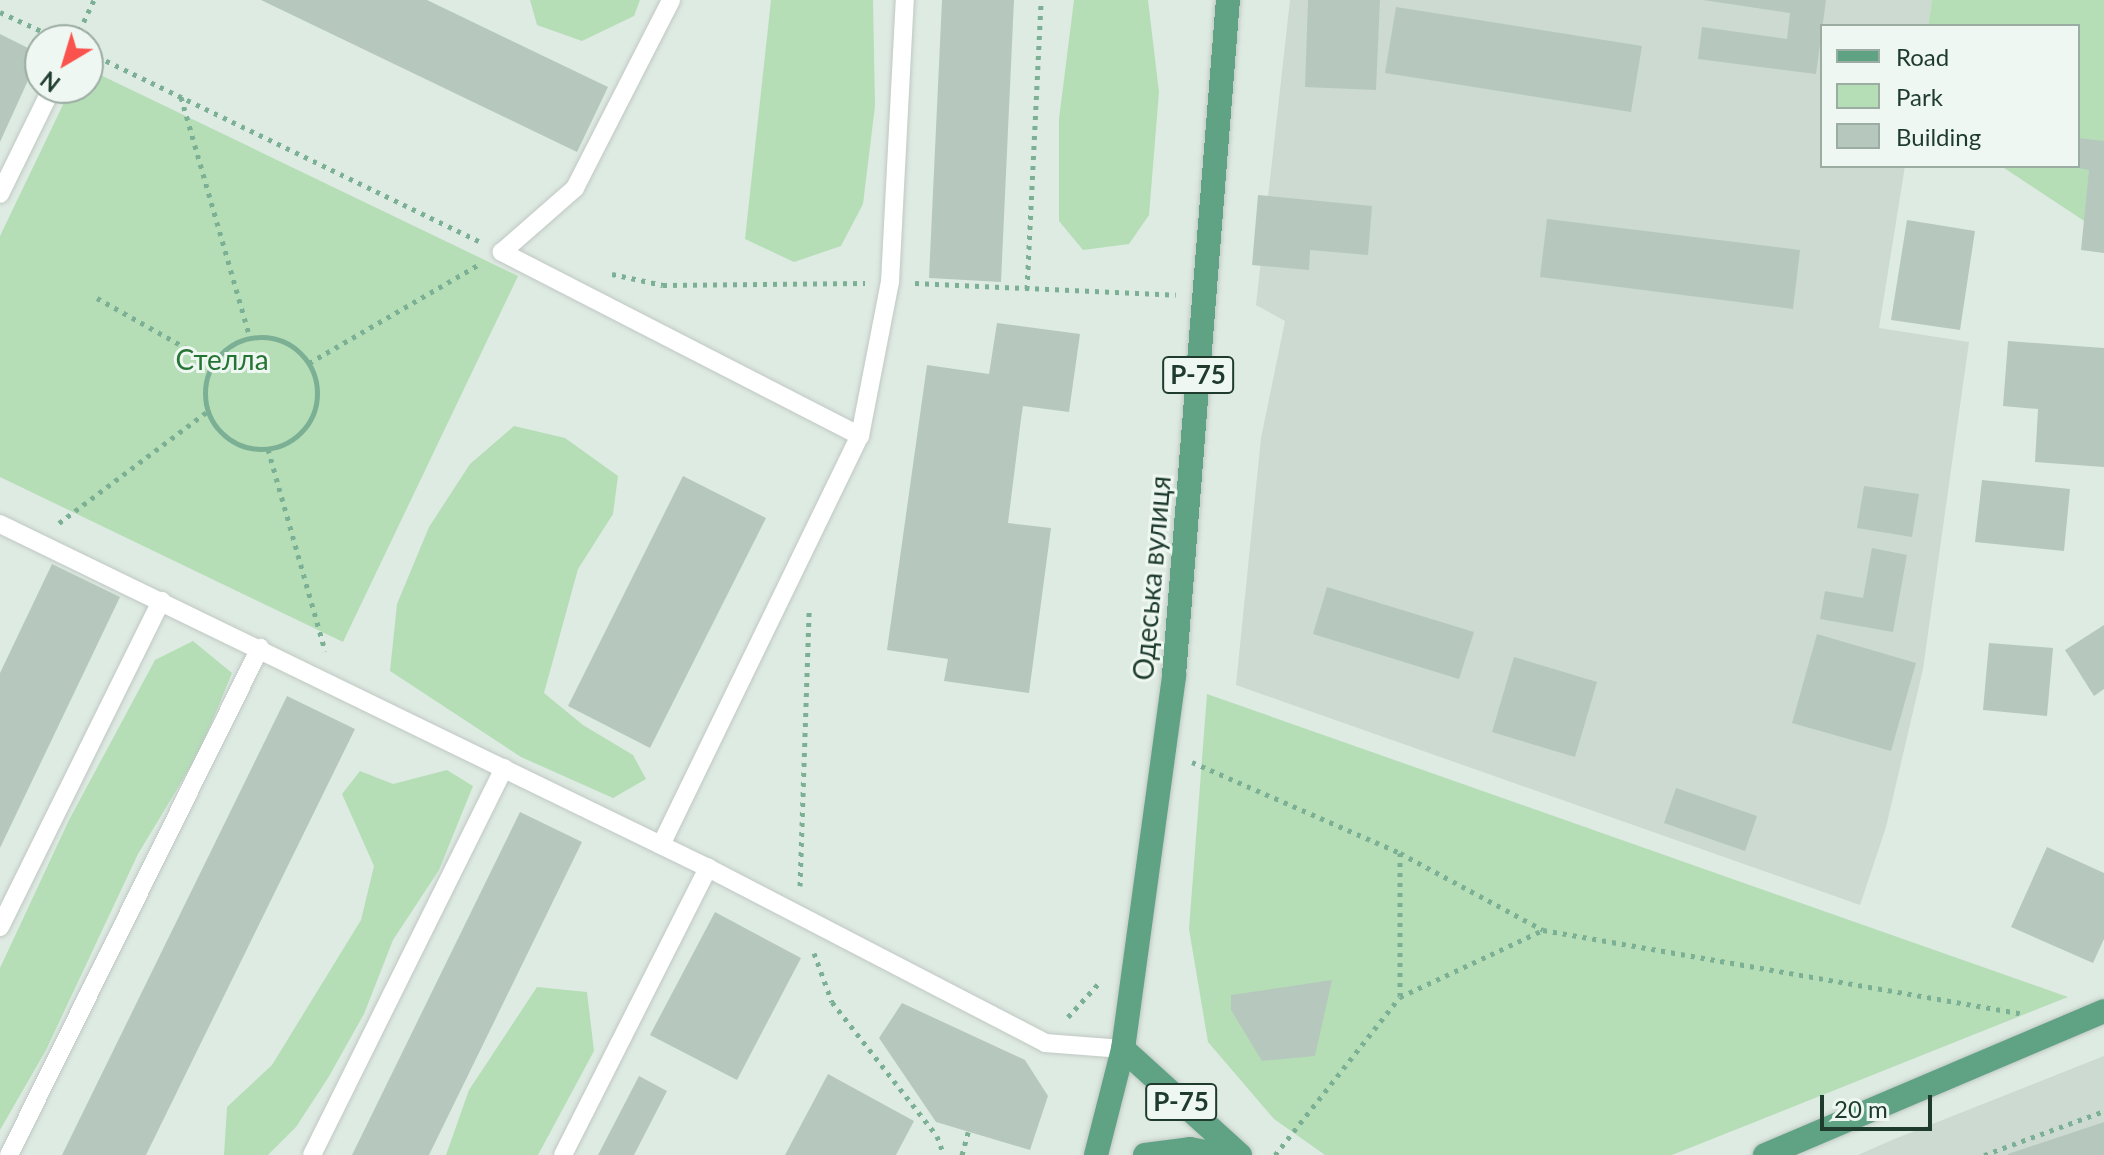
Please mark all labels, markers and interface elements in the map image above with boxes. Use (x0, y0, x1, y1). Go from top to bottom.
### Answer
north arrow (24, 24, 104, 104)
legend (1820, 24, 2080, 168)
text: Road (1896, 42, 1949, 71)
text: N (35, 66, 65, 98)
text: Park (1896, 82, 1943, 111)
text: Building (1896, 122, 1981, 151)
park label: Стелла (175, 342, 269, 376)
road number: Р-75 (1162, 353, 1234, 397)
street label: Одеська вулиця (1125, 474, 1177, 682)
scale bar (1824, 1079, 1936, 1129)
road number: Р-75 (1145, 1080, 1217, 1124)
text: 20 m (1834, 1094, 1888, 1123)

